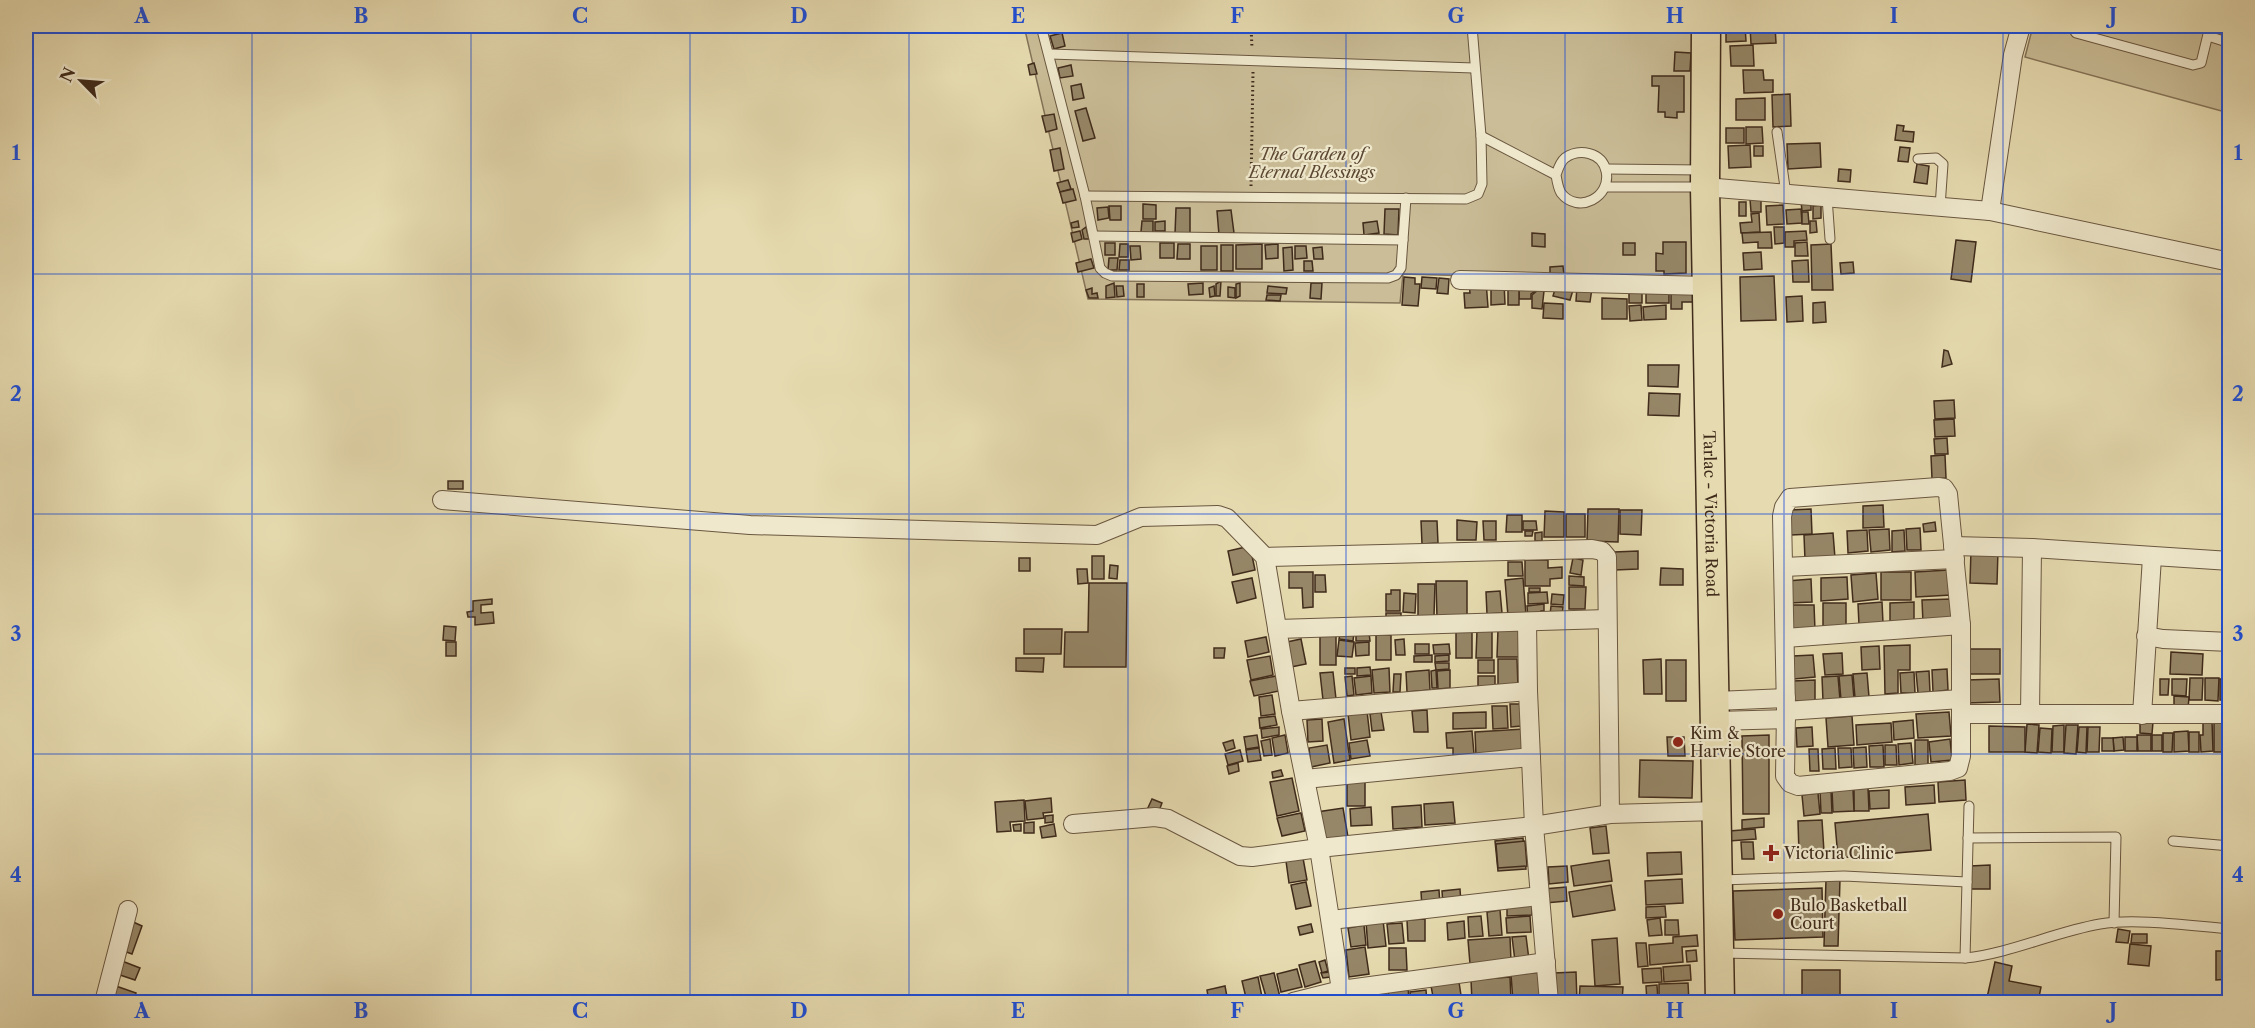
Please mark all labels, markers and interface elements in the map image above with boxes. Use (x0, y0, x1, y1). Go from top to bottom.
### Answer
text: A (133, 4, 150, 28)
text: B (354, 4, 369, 28)
text: C (572, 4, 588, 28)
text: D (790, 4, 808, 28)
text: E (1011, 4, 1025, 28)
text: F (1230, 4, 1244, 28)
text: G (1448, 4, 1465, 28)
text: H (1666, 4, 1684, 28)
text: I (1890, 4, 1898, 28)
text: J (2105, 4, 2117, 28)
north arrow (51, 51, 111, 111)
text: N (55, 64, 79, 85)
text: 1 (12, 141, 21, 165)
text: 1 (2234, 141, 2243, 165)
park label: The Garden of Eternal Blessings (1247, 144, 1375, 182)
text: 2 (10, 382, 22, 406)
text: 2 (2232, 382, 2244, 406)
street label: Tarlac - Victoria Road (1699, 430, 1723, 598)
text: 3 (10, 622, 22, 646)
text: 3 (2232, 622, 2244, 646)
place label: Kim & Harvie Store (1690, 723, 1786, 761)
marker: Kim & Harvie Store (1671, 735, 1685, 749)
place label: Victoria Clinic (1783, 843, 1894, 863)
marker: Victoria Clinic (1762, 844, 1780, 862)
text: 4 (10, 863, 22, 887)
text: 4 (2232, 863, 2244, 887)
place label: Bulo Basketball Court (1790, 895, 1908, 933)
marker: Bulo Basketball Court (1771, 907, 1785, 921)
text: A (133, 999, 150, 1023)
text: B (354, 999, 369, 1023)
text: C (572, 999, 588, 1023)
text: D (790, 999, 808, 1023)
text: E (1011, 999, 1025, 1023)
text: F (1230, 999, 1244, 1023)
text: G (1448, 999, 1465, 1023)
text: H (1666, 999, 1684, 1023)
text: I (1890, 999, 1898, 1023)
text: J (2105, 999, 2117, 1023)

